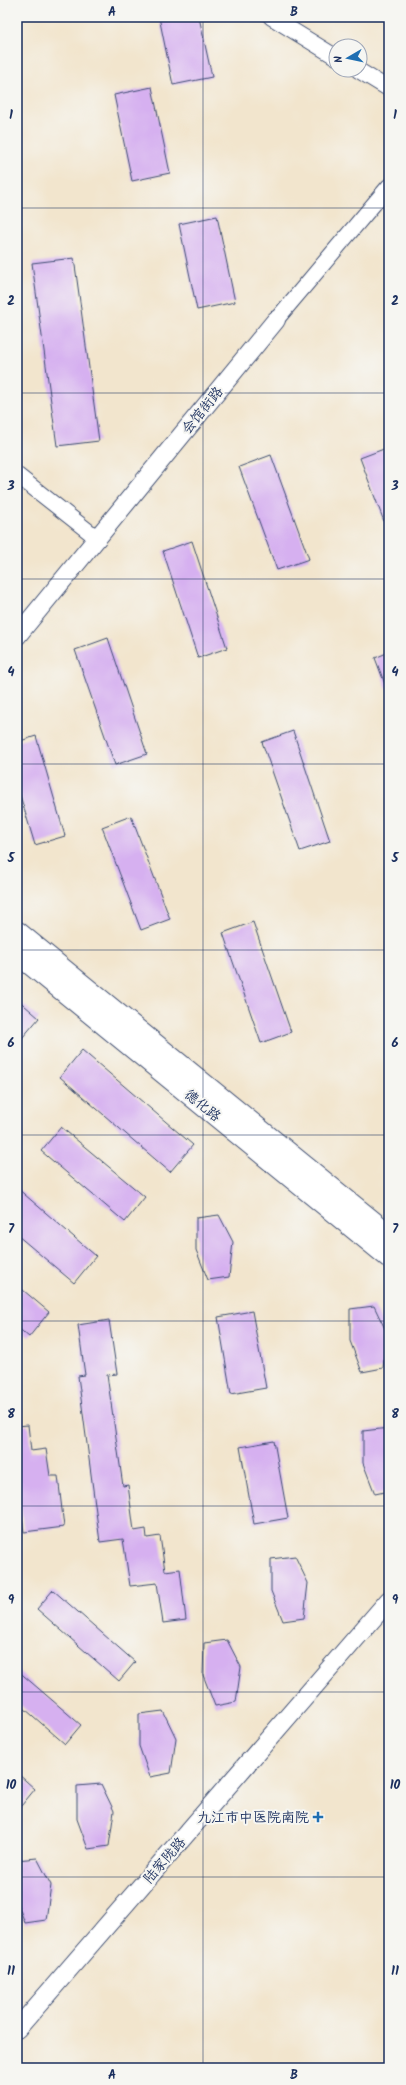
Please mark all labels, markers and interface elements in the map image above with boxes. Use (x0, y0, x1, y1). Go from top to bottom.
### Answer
text: A (108, 2, 116, 23)
text: B (290, 2, 298, 23)
north arrow (328, 38, 368, 78)
text: N (330, 55, 349, 64)
text: 1 (9, 105, 13, 126)
text: 1 (393, 105, 397, 126)
text: 2 (7, 291, 15, 312)
text: 2 (391, 291, 399, 312)
street label: 会馆街路 (177, 382, 229, 439)
text: 3 (6, 476, 15, 497)
text: 3 (390, 476, 399, 497)
text: 4 (7, 662, 15, 683)
text: 4 (391, 662, 399, 683)
text: 5 (7, 848, 16, 869)
text: 5 (391, 848, 400, 869)
text: 6 (7, 1033, 15, 1054)
text: 6 (391, 1033, 399, 1054)
street label: 德化路 (179, 1084, 226, 1128)
text: 7 (8, 1219, 15, 1240)
text: 7 (392, 1219, 399, 1240)
text: 8 (7, 1404, 15, 1425)
text: 8 (391, 1404, 399, 1425)
text: 9 (8, 1590, 15, 1611)
text: 9 (392, 1590, 399, 1611)
text: 10 (6, 1775, 17, 1796)
text: 10 (390, 1775, 401, 1796)
place label: 九江市中医院南院 (197, 1807, 309, 1829)
marker: 九江市中医院南院 (312, 1811, 324, 1823)
street label: 陆家陇路 (138, 1832, 191, 1889)
text: 11 (7, 1961, 15, 1982)
text: 11 (391, 1961, 399, 1982)
text: A (108, 2065, 116, 2085)
text: B (290, 2065, 298, 2085)

